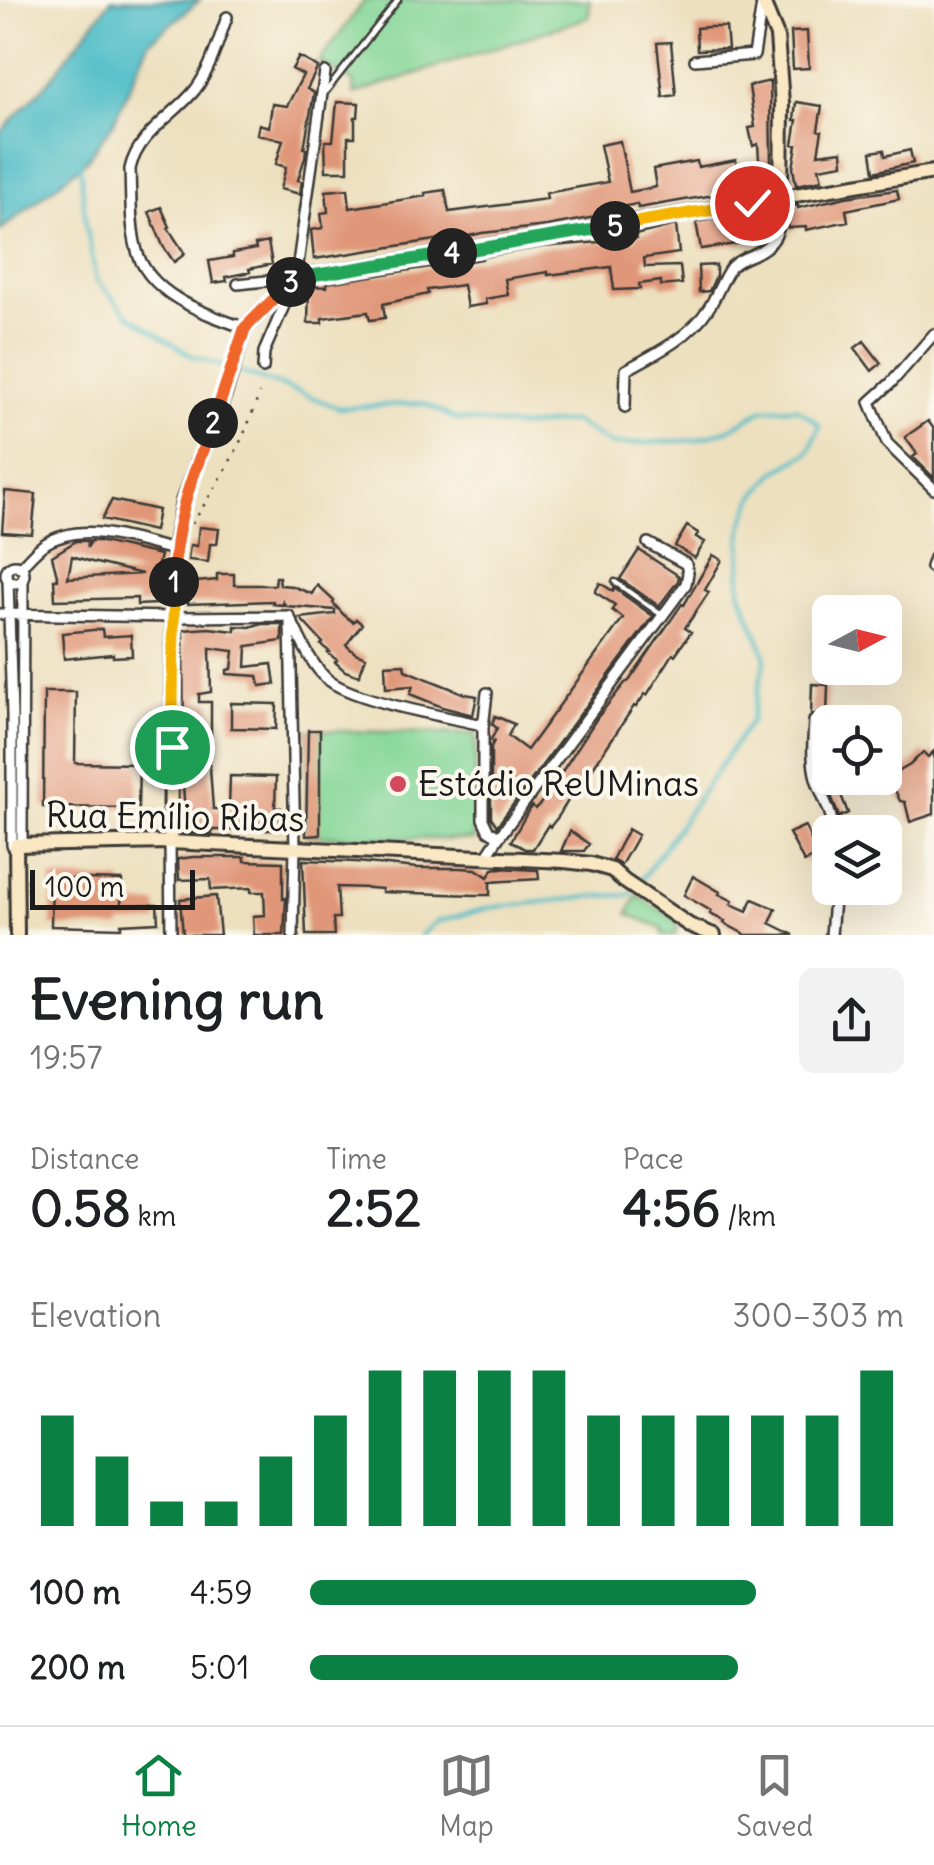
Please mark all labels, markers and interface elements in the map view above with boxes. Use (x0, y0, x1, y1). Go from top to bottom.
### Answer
pin (710, 161, 795, 246)
icon: check (725, 176, 780, 231)
pin: 5 (590, 201, 640, 251)
text: 5 (607, 208, 623, 244)
pin: 4 (427, 228, 477, 278)
text: 4 (444, 235, 460, 271)
pin: 3 (266, 257, 316, 307)
text: 3 (283, 264, 299, 300)
pin: 2 (188, 398, 238, 448)
text: 2 (205, 405, 221, 441)
pin: 1 (149, 557, 199, 607)
text: 1 (168, 564, 180, 600)
north arrow (812, 595, 902, 685)
map controls (812, 595, 902, 905)
pin (130, 705, 215, 790)
button: locate (812, 705, 902, 795)
icon: arrive (145, 720, 200, 775)
place label: Estádio ReUMinas (418, 761, 699, 805)
marker: Estádio ReUMinas (387, 773, 409, 795)
street label: Rua Emílio Ribas (45, 792, 305, 840)
button: layers (812, 815, 902, 905)
scale bar (30, 865, 195, 910)
text: 100 m (45, 869, 124, 905)
text: Evening run (30, 965, 324, 1034)
button: share (799, 968, 904, 1073)
text: 19:57 (30, 1037, 102, 1078)
text: Distance (30, 1141, 139, 1177)
text: Time (326, 1141, 387, 1177)
text: Pace (623, 1141, 684, 1177)
text: 0.58 (30, 1177, 131, 1240)
text: 2:52 (326, 1177, 421, 1240)
text: 4:56 (623, 1177, 720, 1240)
text: km (131, 1198, 176, 1234)
text: /km (720, 1198, 776, 1234)
text: Elevation (30, 1295, 161, 1336)
text: 300–303 m (732, 1295, 904, 1336)
text: 100 m (30, 1572, 121, 1613)
text: 4:59 (190, 1572, 253, 1613)
text: 200 m (30, 1647, 125, 1688)
text: 5:01 (190, 1647, 249, 1688)
tab: Home (121, 1748, 197, 1844)
tab: Map (439, 1748, 494, 1844)
tab: Saved (736, 1748, 813, 1844)

